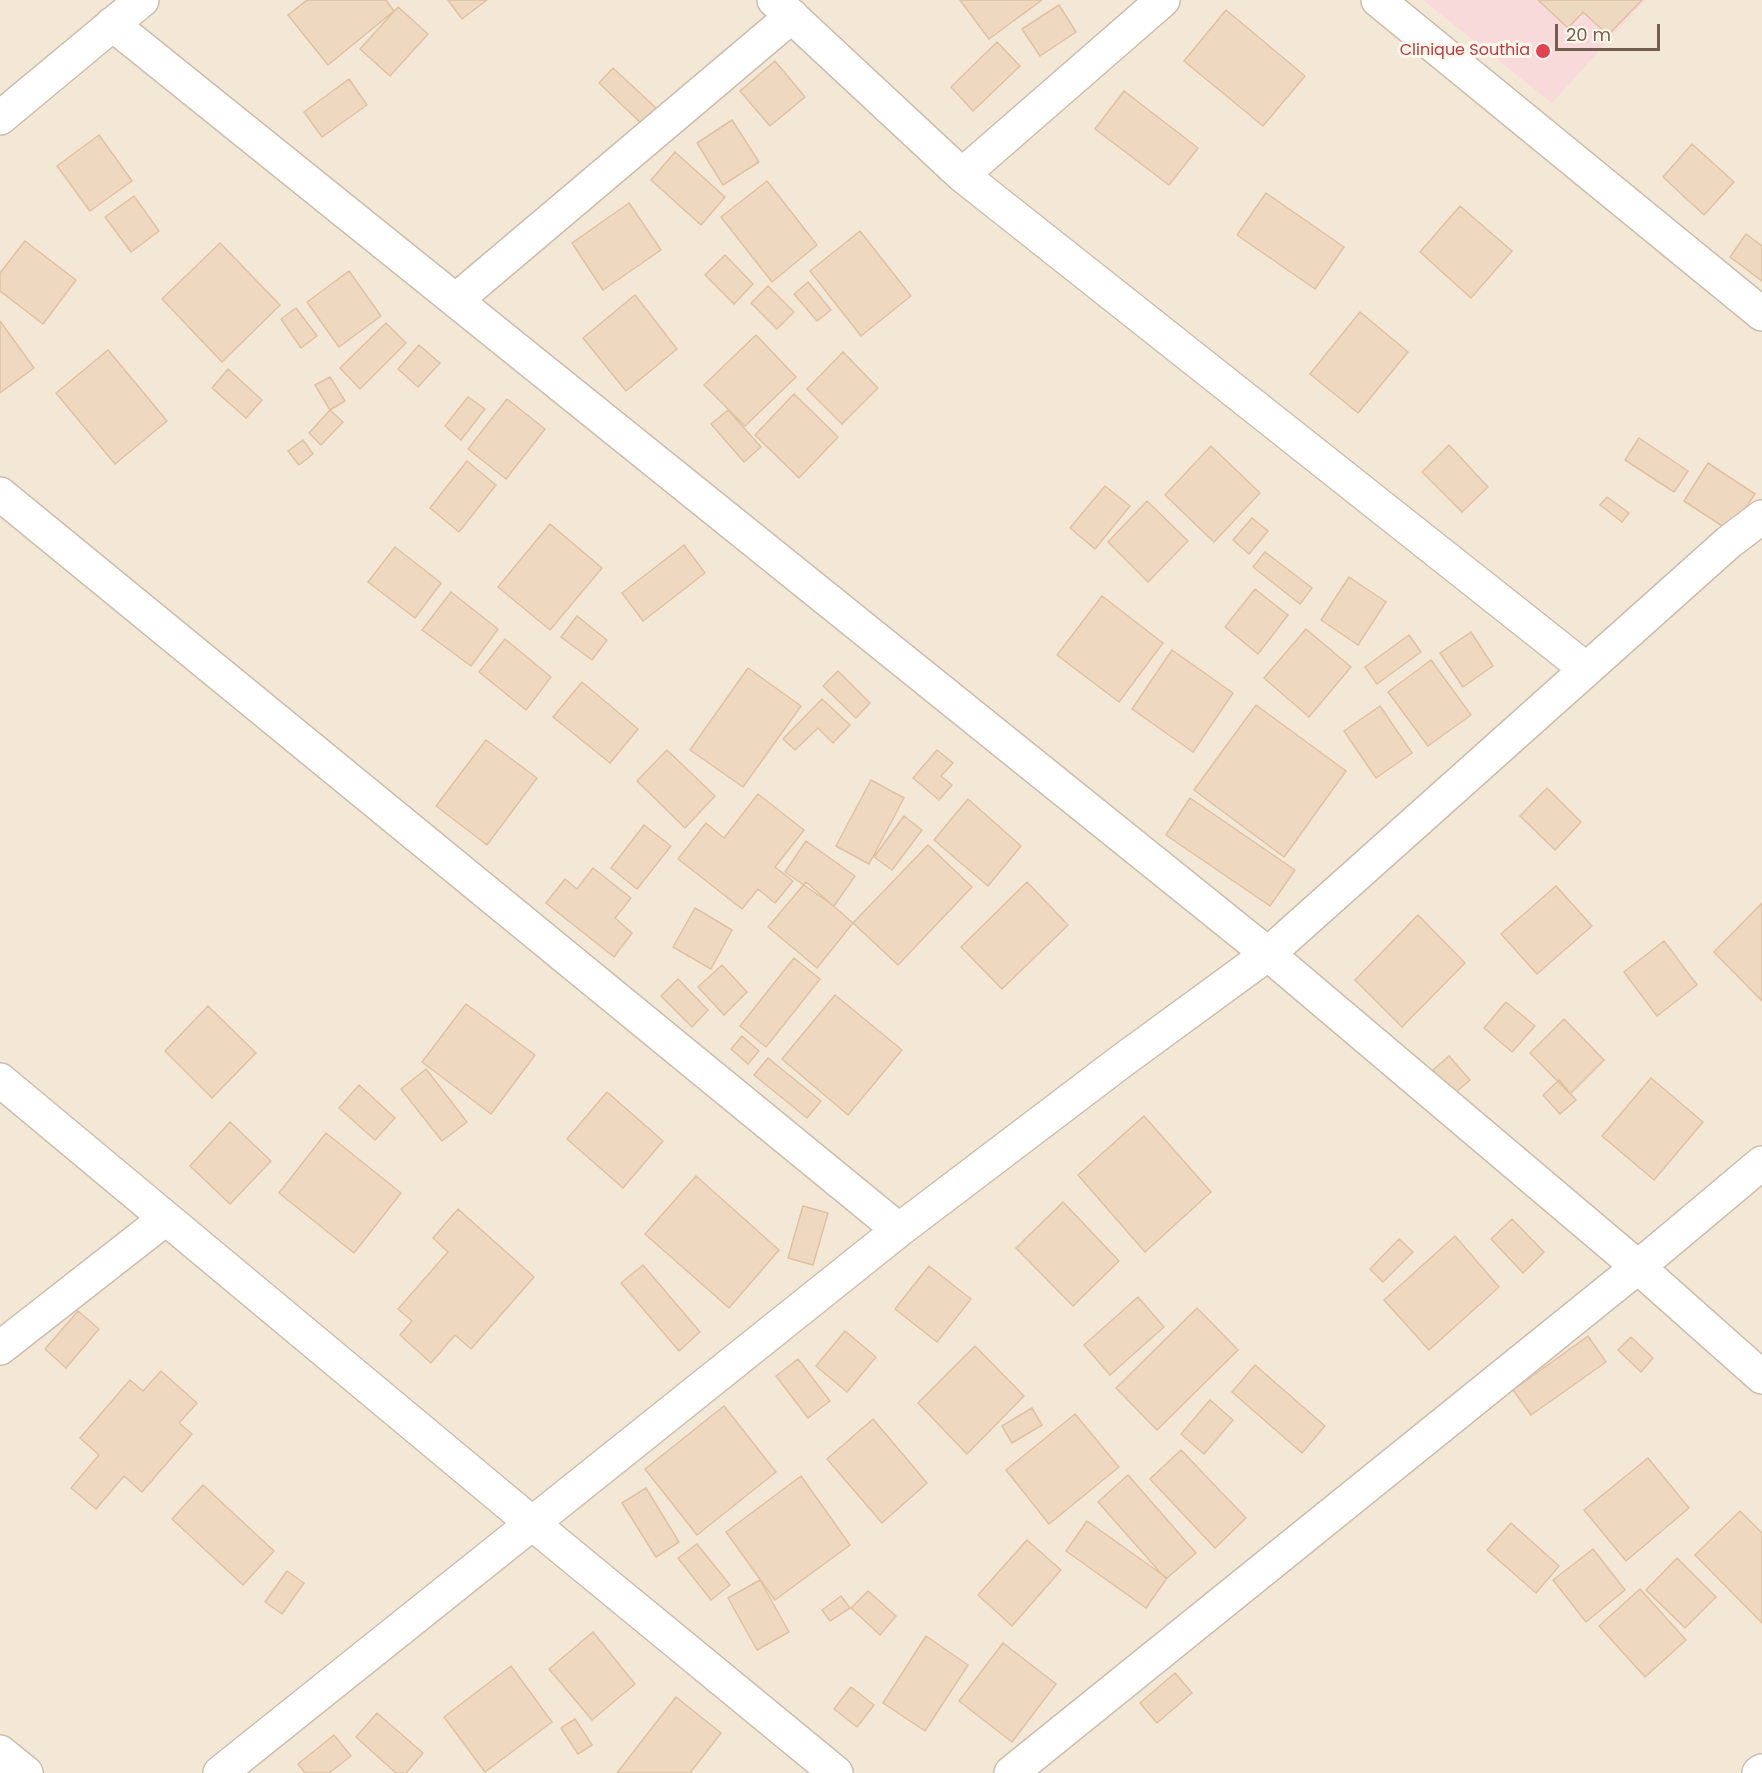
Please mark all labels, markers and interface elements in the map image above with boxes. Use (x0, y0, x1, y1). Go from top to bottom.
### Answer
scale bar (1558, 12, 1663, 50)
text: 20 m (1566, 22, 1611, 47)
place label: Clinique Southia (1400, 41, 1530, 61)
marker: Clinique Southia (1534, 42, 1552, 60)

